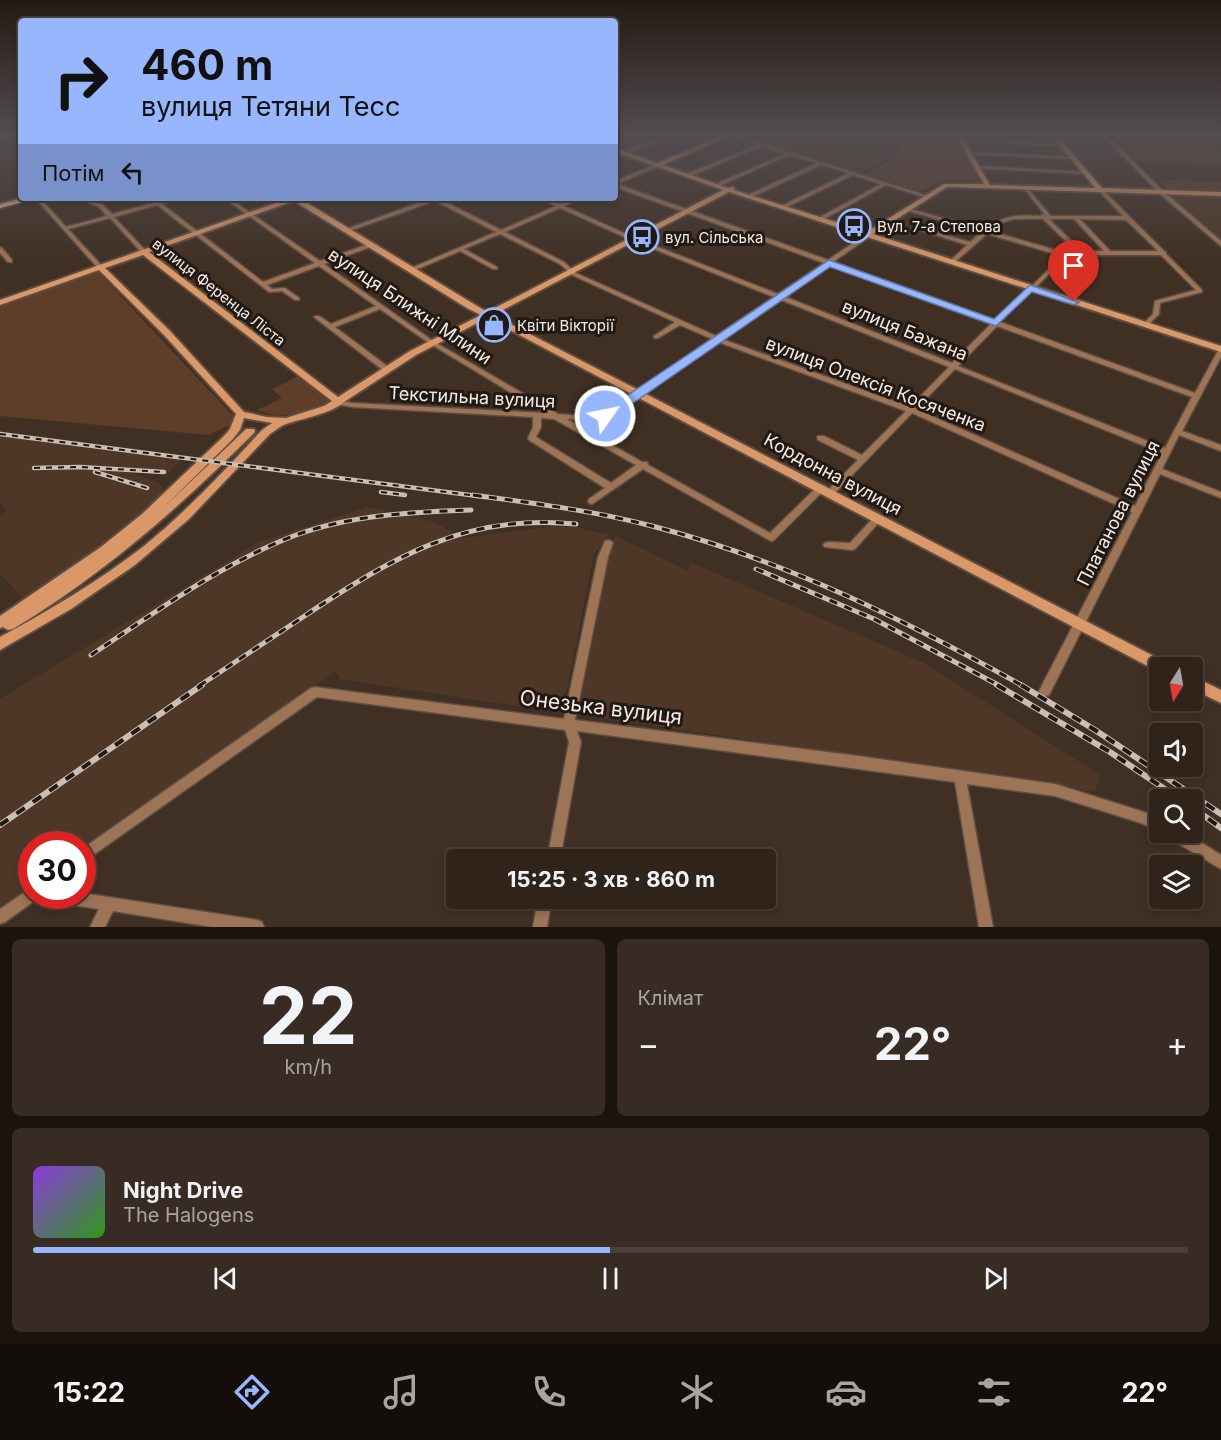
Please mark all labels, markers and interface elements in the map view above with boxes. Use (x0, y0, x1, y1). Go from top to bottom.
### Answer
text: 460 m (141, 39, 273, 90)
icon: right (42, 42, 120, 120)
text: вулиця Тетяни Тесс (141, 90, 400, 123)
icon: left (116, 156, 149, 189)
text: Потім (42, 160, 104, 186)
bus stop icon: Вул. 7-а Степова (836, 208, 872, 244)
place label: Вул. 7-а Степова (877, 217, 1001, 236)
bus stop icon: вул. Сiльська (624, 219, 660, 255)
place label: вул. Сiльська (665, 228, 764, 247)
street label: вулиця Ференца Ліста (149, 234, 289, 350)
pin (1048, 240, 1099, 302)
street label: вулиця Ближні Млини (325, 244, 495, 368)
icon: arrive (1057, 249, 1090, 282)
street label: вулиця Бажана (839, 295, 971, 365)
shop icon: Квіти Вікторії (476, 307, 512, 343)
place label: Квіти Вікторії (517, 316, 615, 335)
street label: вулиця Олексія Косяченка (763, 332, 989, 436)
street label: Текстильна вулиця (388, 382, 556, 412)
position arrow (573, 384, 637, 448)
street label: Кордонна вулиця (761, 429, 905, 519)
street label: Платанова вулиця (1072, 437, 1164, 589)
north arrow (1149, 657, 1203, 711)
map controls (1149, 657, 1203, 909)
street label: Онезька вулиця (518, 685, 684, 729)
button: sound (1149, 723, 1203, 777)
button: search (1149, 789, 1203, 843)
speed limit sign: 30 (18, 831, 96, 909)
button: layers (1149, 855, 1203, 909)
text: 15:25 · 3 хв · 860 m (507, 866, 715, 892)
text: 22 (259, 968, 357, 1063)
text: Клімат (638, 986, 703, 1010)
text: 22° (874, 1016, 951, 1071)
text: − (638, 1024, 659, 1064)
text: + (1166, 1024, 1188, 1064)
text: km/h (284, 1055, 332, 1079)
text: Night Drive (123, 1177, 243, 1203)
text: The Halogens (123, 1203, 254, 1227)
icon: previous (209, 1262, 242, 1295)
icon: pause (594, 1262, 627, 1295)
icon: next (979, 1262, 1012, 1295)
icon: directions (231, 1371, 273, 1413)
icon: music (380, 1371, 422, 1413)
icon: phone (528, 1371, 570, 1413)
icon: climate (676, 1371, 718, 1413)
icon: car (825, 1371, 867, 1413)
icon: filters (973, 1371, 1015, 1413)
text: 15:22 (53, 1376, 125, 1409)
text: 22° (1121, 1376, 1168, 1409)

